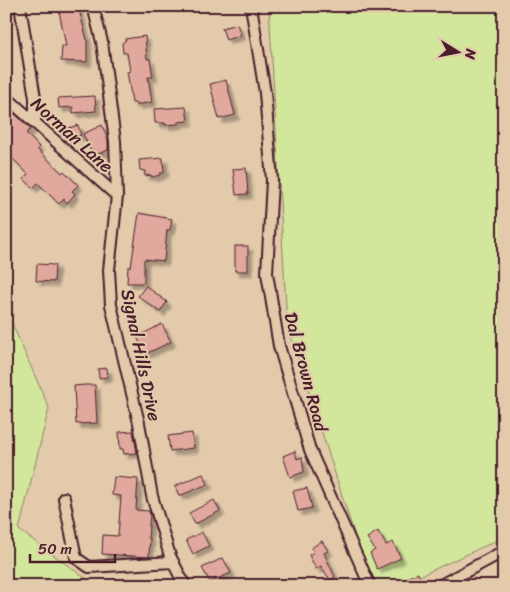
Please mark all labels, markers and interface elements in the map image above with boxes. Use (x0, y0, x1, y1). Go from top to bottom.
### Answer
north arrow (432, 28, 482, 78)
text: N (457, 46, 484, 61)
street label: Norman Lane (23, 89, 121, 181)
street label: Signal Hills Drive (111, 286, 171, 424)
street label: Dal Brown Road (275, 309, 338, 437)
scale bar (30, 532, 115, 564)
text: 50 m (38, 536, 73, 562)

